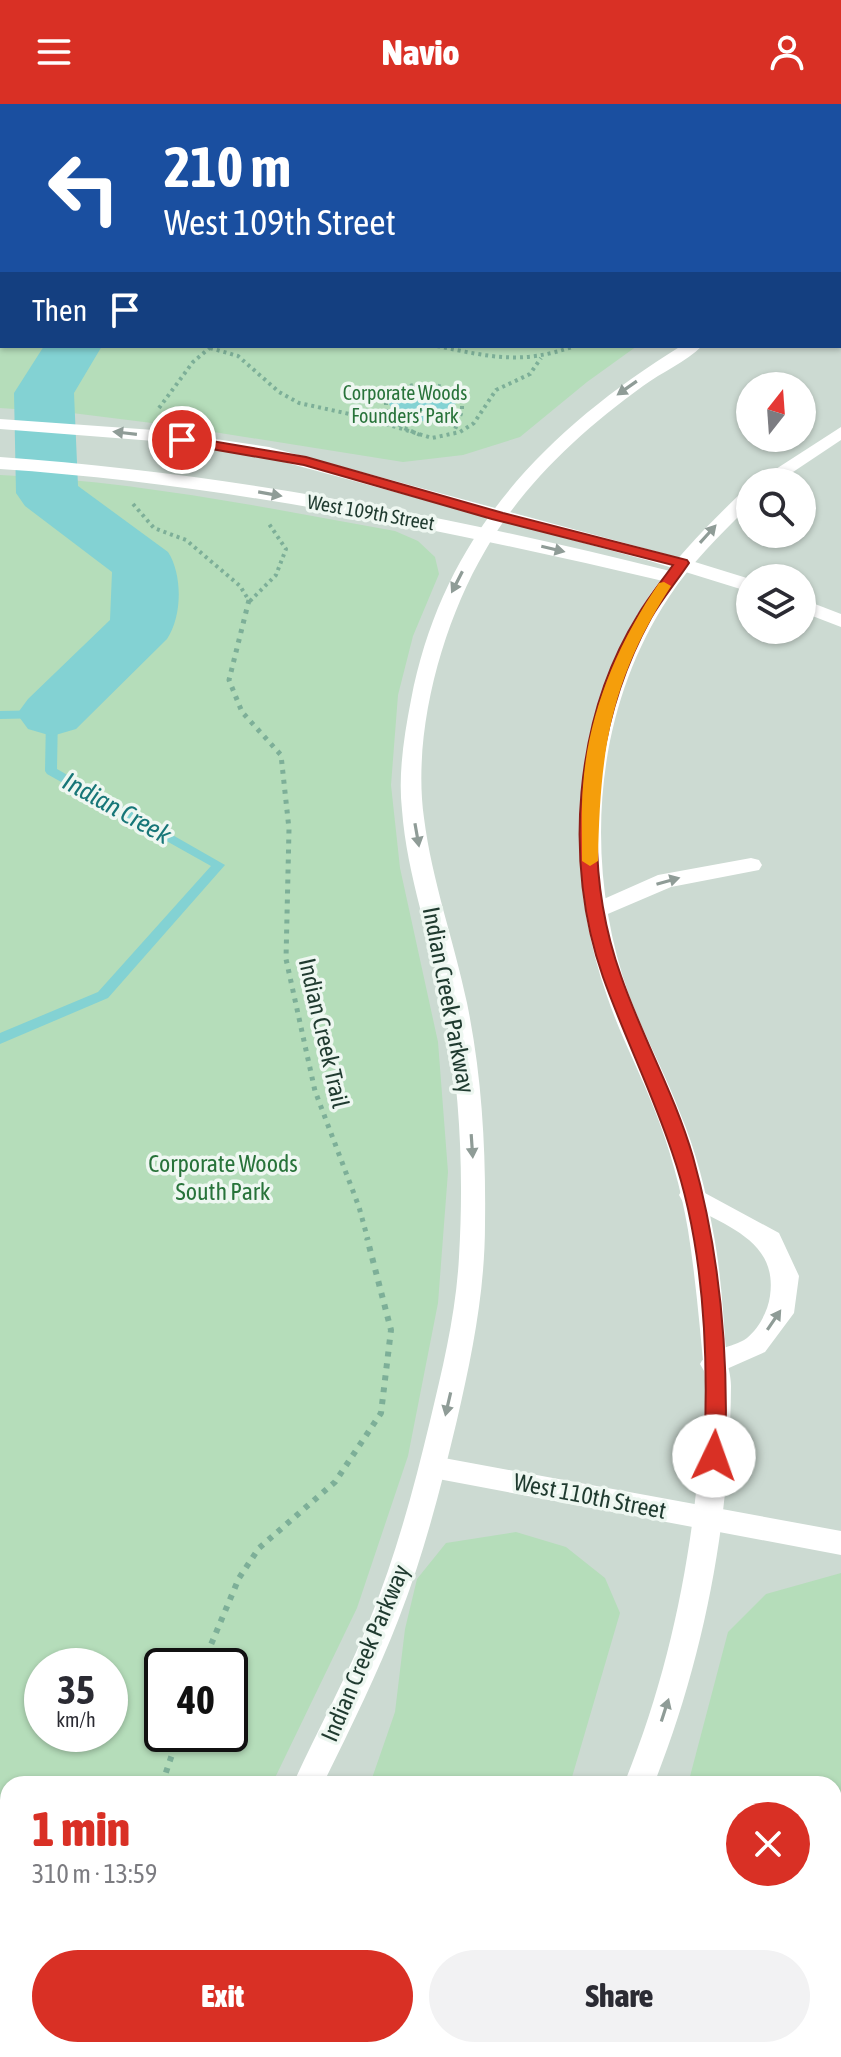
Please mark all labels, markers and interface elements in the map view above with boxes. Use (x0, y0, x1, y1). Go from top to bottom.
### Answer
icon: menu (32, 30, 76, 74)
icon: person (765, 30, 809, 74)
text: Navio (381, 31, 460, 73)
text: 210 m (164, 135, 291, 199)
icon: left (32, 136, 136, 240)
text: West 109th Street (164, 201, 396, 243)
icon: arrive (103, 288, 147, 332)
text: Then (32, 293, 87, 327)
north arrow (736, 372, 816, 452)
map controls (736, 372, 816, 644)
one-way arrow (617, 380, 638, 395)
park label: Corporate Woods Founders' Park (343, 381, 467, 427)
pin (148, 406, 216, 474)
icon: arrive (160, 418, 204, 462)
one-way arrow (112, 426, 137, 439)
button: search (736, 468, 816, 548)
one-way arrow (258, 488, 283, 500)
street label: West 109th Street (306, 489, 437, 535)
one-way arrow (699, 525, 717, 544)
one-way arrow (540, 543, 565, 556)
button: layers (736, 564, 816, 644)
one-way arrow (451, 571, 464, 594)
water label: Indian Creek (58, 766, 177, 850)
one-way arrow (411, 823, 423, 848)
one-way arrow (656, 874, 680, 887)
street label: Indian Creek Parkway (418, 904, 480, 1096)
street label: Indian Creek Trail (294, 955, 354, 1111)
one-way arrow (466, 1134, 479, 1159)
park label: Corporate Woods South Park (148, 1150, 298, 1205)
one-way arrow (767, 1309, 782, 1330)
one-way arrow (441, 1391, 453, 1416)
position arrow (672, 1414, 756, 1498)
street label: West 110th Street (512, 1468, 669, 1524)
street label: Indian Creek Parkway (316, 1560, 414, 1745)
speed limit sign: 40 (144, 1648, 248, 1752)
text: 35 (57, 1667, 95, 1712)
one-way arrow (659, 1698, 671, 1722)
text: km/h (56, 1708, 96, 1731)
text: 1 min (32, 1801, 130, 1856)
button: close (726, 1802, 810, 1886)
text: 310 m · 13:59 (32, 1859, 157, 1889)
button: Exit (32, 1950, 413, 2042)
button: Share (429, 1950, 810, 2042)

